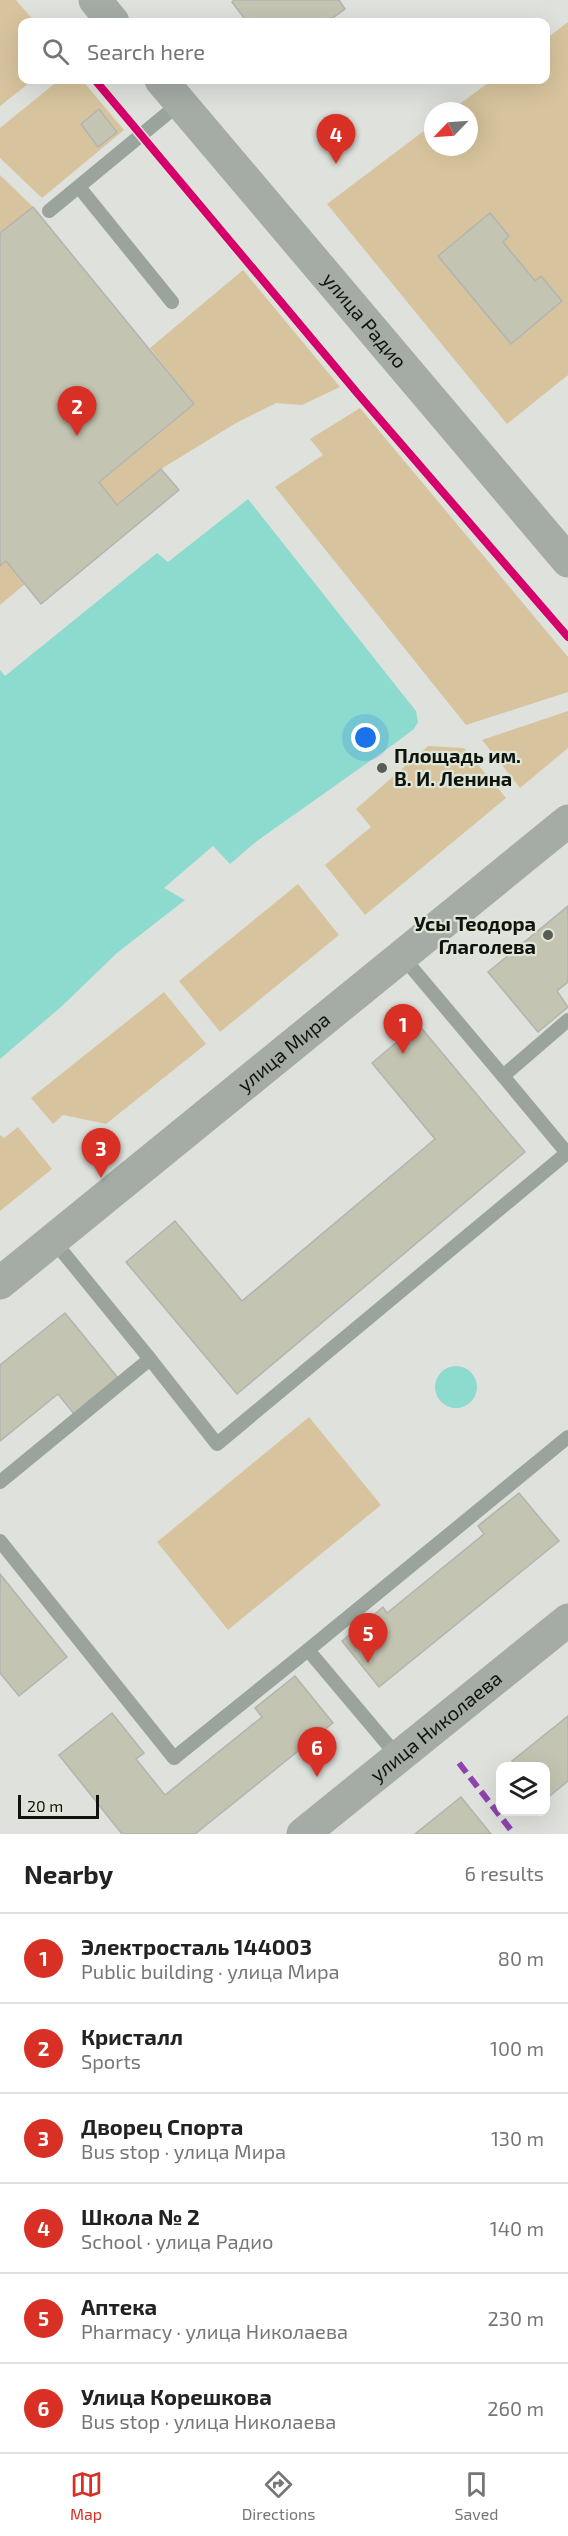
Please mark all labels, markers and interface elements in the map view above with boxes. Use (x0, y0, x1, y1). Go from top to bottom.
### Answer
search box (18, 18, 550, 84)
icon: search (39, 35, 72, 68)
text: Search here (87, 38, 205, 64)
north arrow (424, 102, 478, 156)
pin: 4 (316, 114, 356, 164)
street label: улица Радио (317, 267, 413, 373)
pin: 2 (58, 386, 97, 436)
your location (351, 723, 380, 752)
place label: Площадь им. В. И. Ленина (394, 743, 521, 790)
marker: Площадь им. В. И. Ленина (375, 761, 389, 775)
place label: Усы Теодора Глаголева (414, 911, 536, 958)
marker: Усы Теодора Глаголева (541, 928, 555, 942)
pin: 1 (384, 1004, 422, 1054)
street label: улица Мира (232, 1007, 334, 1097)
pin: 3 (82, 1128, 120, 1178)
pin: 5 (348, 1614, 388, 1663)
street label: улица Николаева (365, 1665, 506, 1787)
pin: 6 (298, 1728, 336, 1777)
map controls (496, 1762, 550, 1816)
button: layers (496, 1762, 550, 1816)
scale bar (18, 1792, 99, 1820)
text: 20 m (27, 1796, 63, 1815)
text: Nearby (24, 1858, 113, 1889)
text: 6 results (464, 1861, 544, 1885)
text: Электросталь 144003 (81, 1933, 312, 1959)
text: 1 (39, 1946, 48, 1970)
text: 80 m (498, 1946, 544, 1970)
text: Public building · улица Мира (81, 1959, 340, 1983)
text: Кристалл (81, 2023, 183, 2049)
text: 2 (38, 2036, 49, 2060)
text: 100 m (490, 2036, 544, 2060)
text: Sports (81, 2049, 141, 2073)
text: Дворец Спорта (81, 2113, 243, 2139)
text: 3 (38, 2126, 49, 2150)
text: 130 m (491, 2126, 544, 2150)
text: Bus stop · улица Мира (81, 2139, 286, 2163)
text: Школа № 2 (81, 2203, 200, 2229)
text: 4 (37, 2216, 50, 2240)
text: 140 m (490, 2216, 544, 2240)
text: School · улица Радио (81, 2229, 273, 2253)
text: Аптека (81, 2293, 157, 2319)
text: 5 (38, 2306, 49, 2330)
text: 230 m (488, 2306, 544, 2330)
text: Pharmacy · улица Николаева (81, 2319, 348, 2343)
text: Улица Корешкова (81, 2383, 272, 2409)
text: 6 (38, 2396, 49, 2420)
text: 260 m (487, 2396, 544, 2420)
text: Bus stop · улица Николаева (81, 2409, 336, 2433)
tab: Map (70, 2468, 103, 2523)
tab: Directions (242, 2468, 315, 2523)
tab: Saved (455, 2468, 498, 2523)

